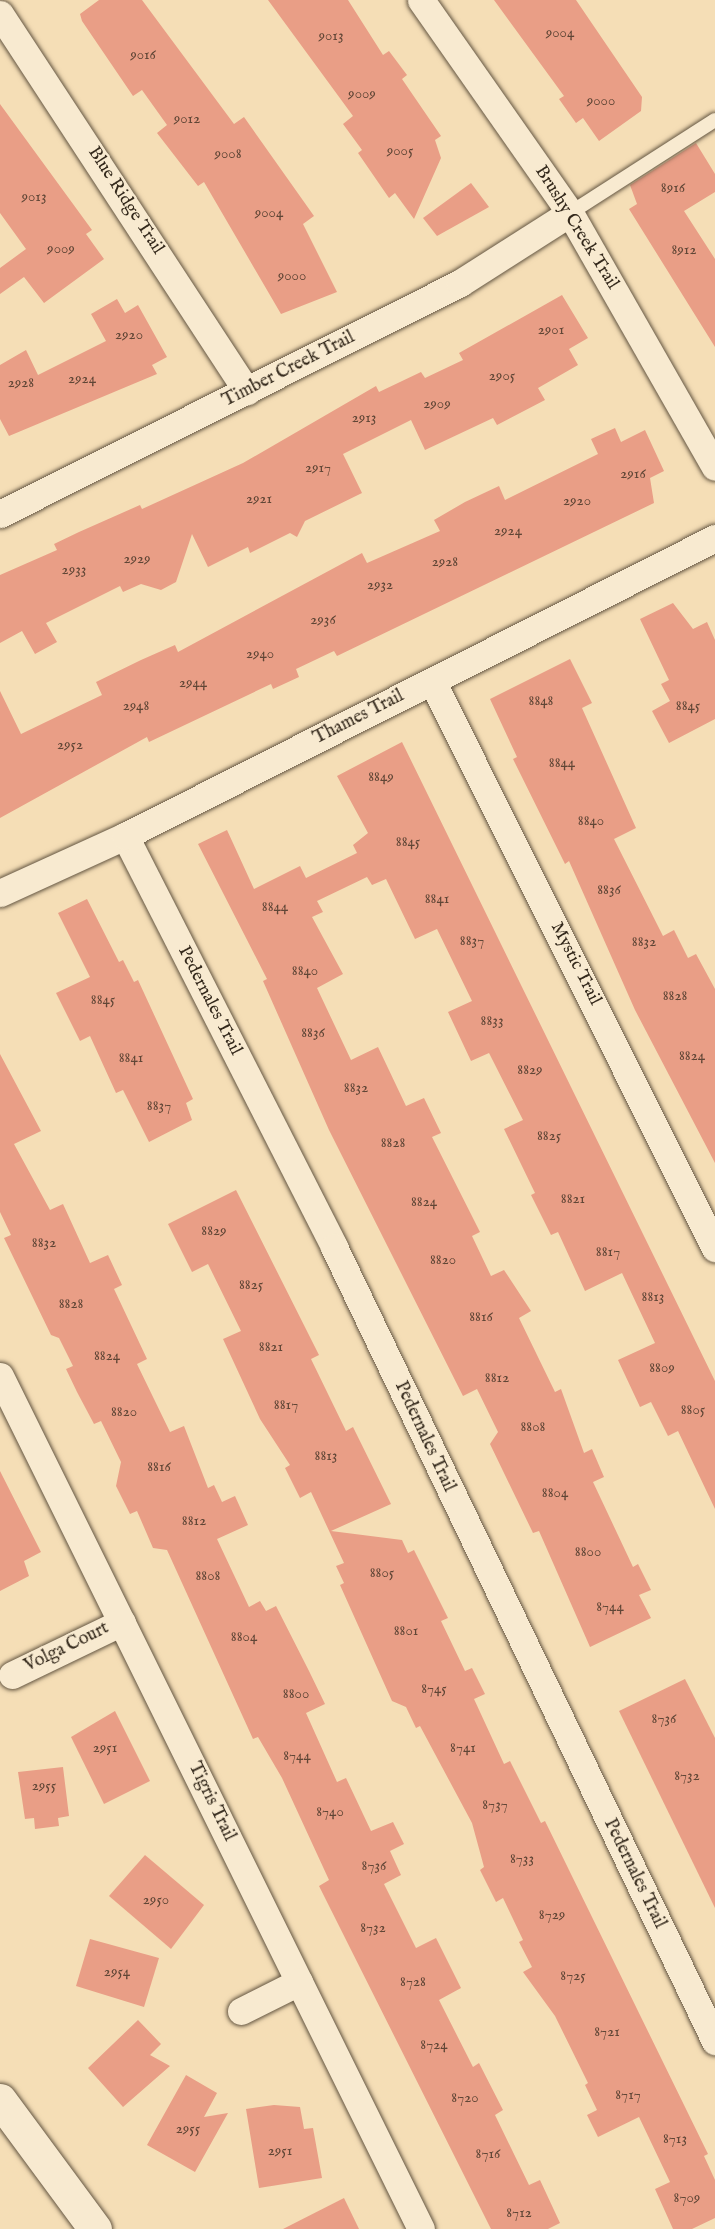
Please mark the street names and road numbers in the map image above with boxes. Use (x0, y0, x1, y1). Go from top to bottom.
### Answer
street label: Blue Ridge Trail (82, 143, 168, 259)
street label: Brushy Creek Trail (529, 162, 623, 294)
street label: Timber Creek Trail (219, 327, 359, 413)
street label: Thames Trail (310, 686, 408, 750)
street label: Mystic Trail (545, 919, 605, 1009)
street label: Pedernales Trail (172, 943, 246, 1059)
street label: Pedernales Trail (389, 1378, 459, 1496)
street label: Volga Court (21, 1618, 113, 1678)
street label: Tigris Trail (183, 1759, 239, 1845)
street label: Pedernales Trail (598, 1816, 670, 1932)

